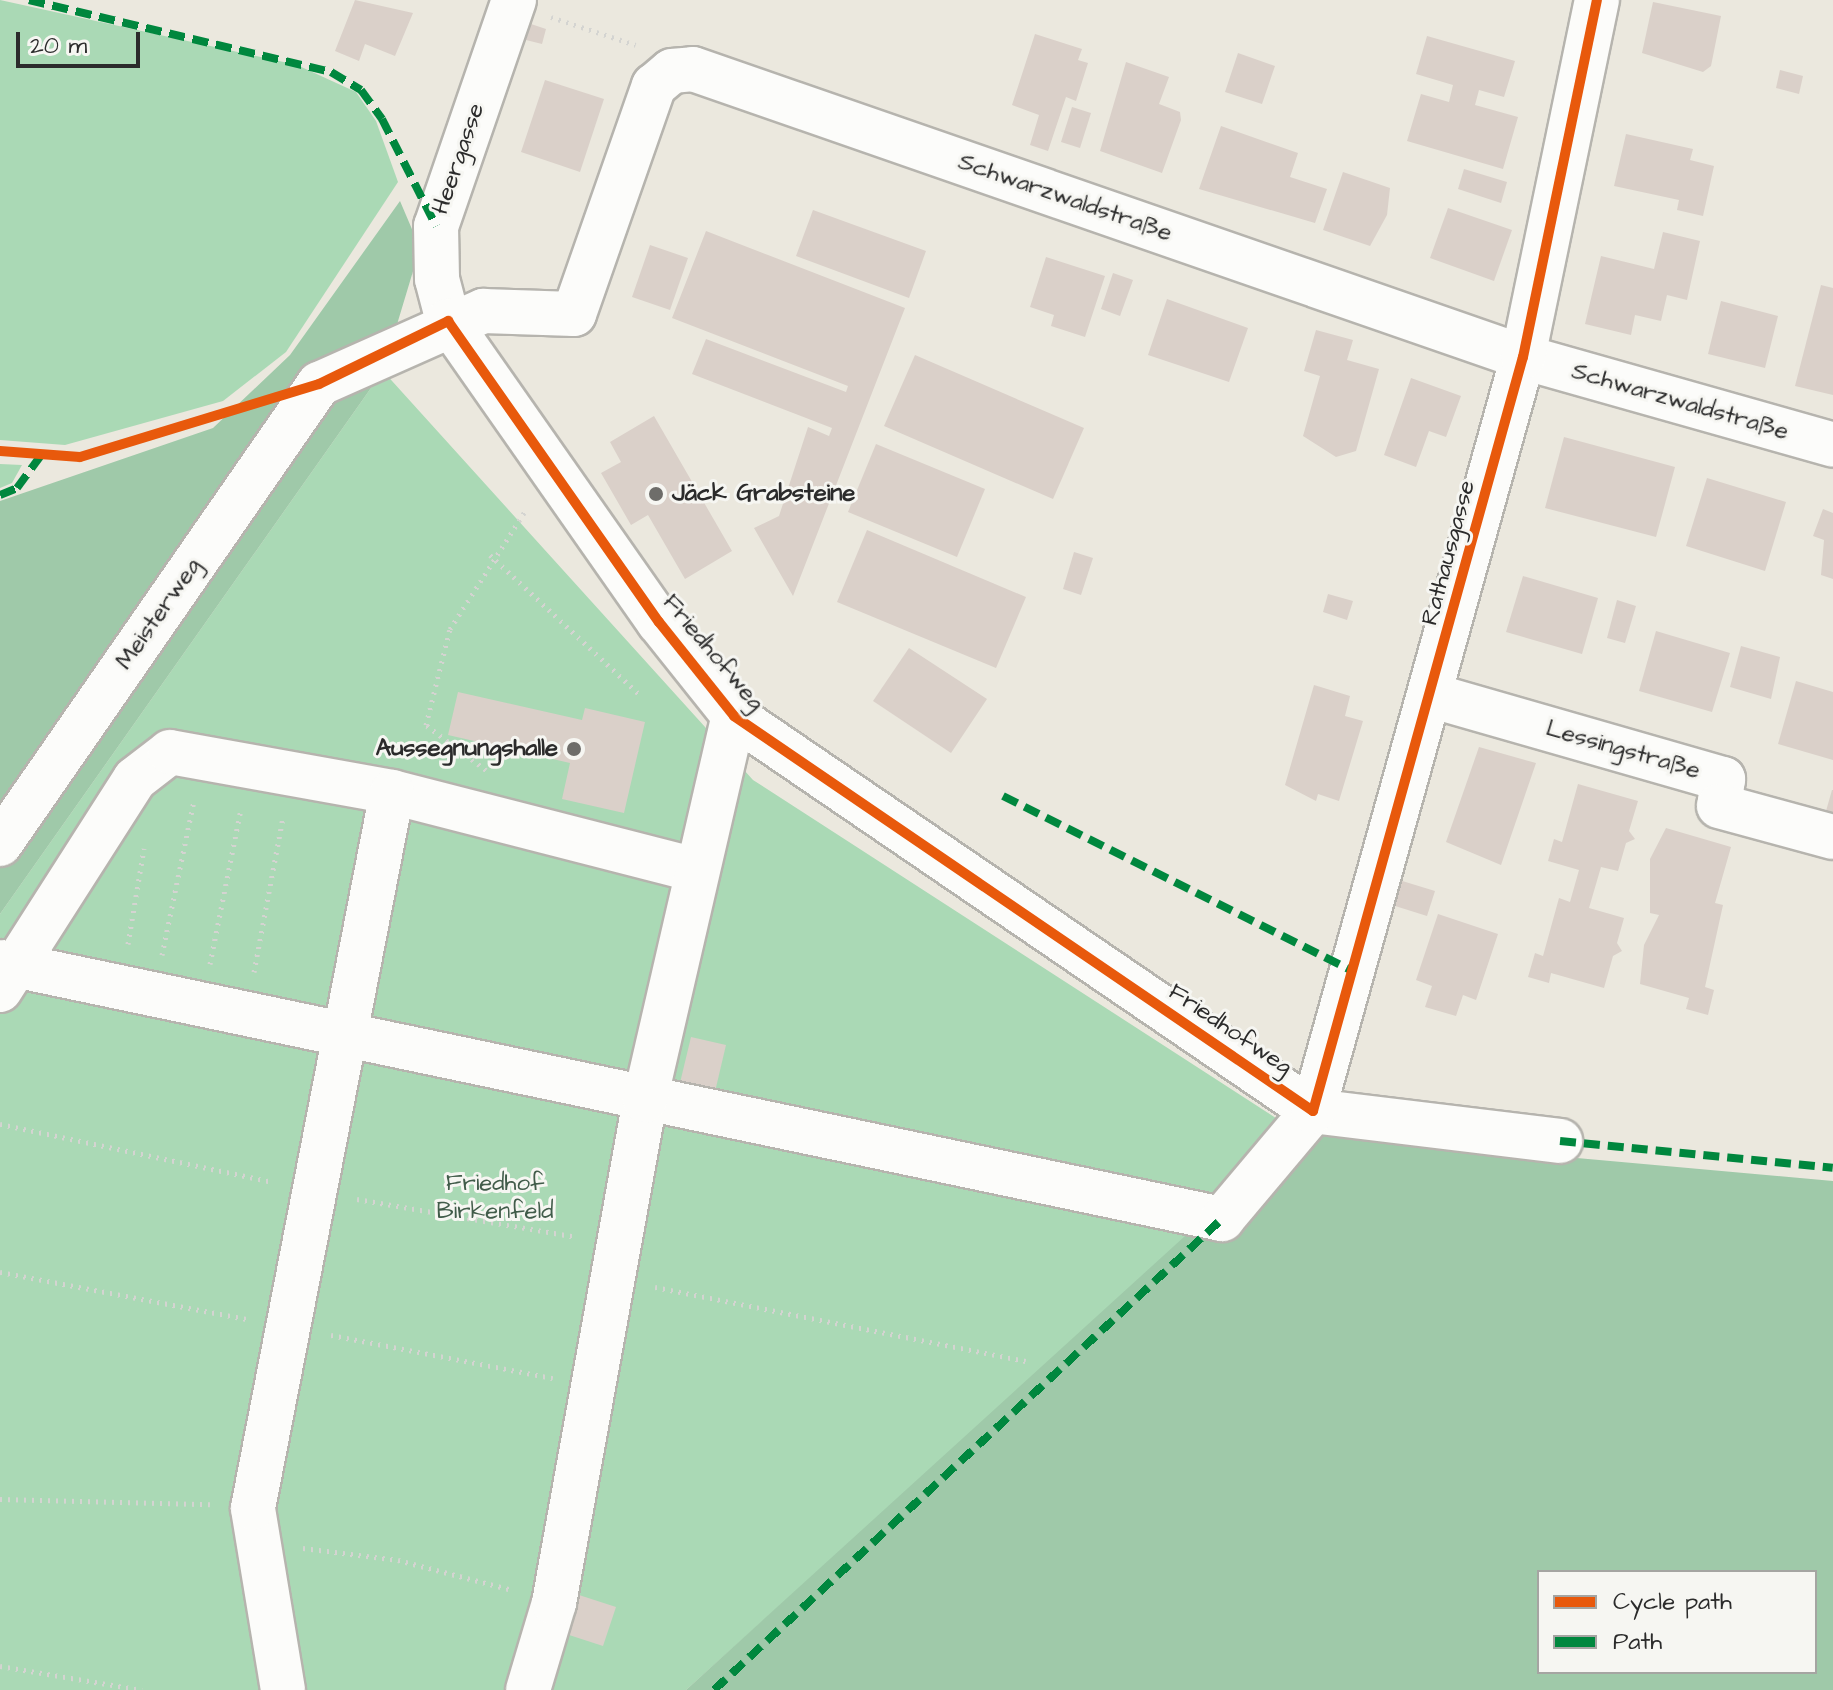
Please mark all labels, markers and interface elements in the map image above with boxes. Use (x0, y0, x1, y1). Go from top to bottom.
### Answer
scale bar (20, 16, 144, 66)
text: 20 m (30, 29, 87, 63)
street label: Heergasse (427, 100, 491, 218)
street label: Schwarzwaldstraße (954, 148, 1176, 248)
street label: Schwarzwaldstraße (1568, 357, 1792, 447)
street label: Rathausgasse (1416, 477, 1482, 629)
place label: Jäck Grabsteine (672, 480, 855, 508)
marker: Jäck Grabsteine (647, 485, 665, 503)
street label: Meisterweg (110, 553, 208, 675)
street label: Friedhofweg (656, 589, 770, 717)
street label: Lessingstraße (1543, 714, 1703, 786)
place label: Aussegnungshalle (376, 735, 558, 763)
marker: Aussegnungshalle (565, 740, 583, 758)
street label: Friedhofweg (1163, 978, 1297, 1082)
park label: Friedhof Birkenfeld (437, 1170, 553, 1226)
legend (1537, 1570, 1817, 1674)
text: Cycle path (1613, 1585, 1732, 1619)
text: Path (1613, 1625, 1662, 1659)

